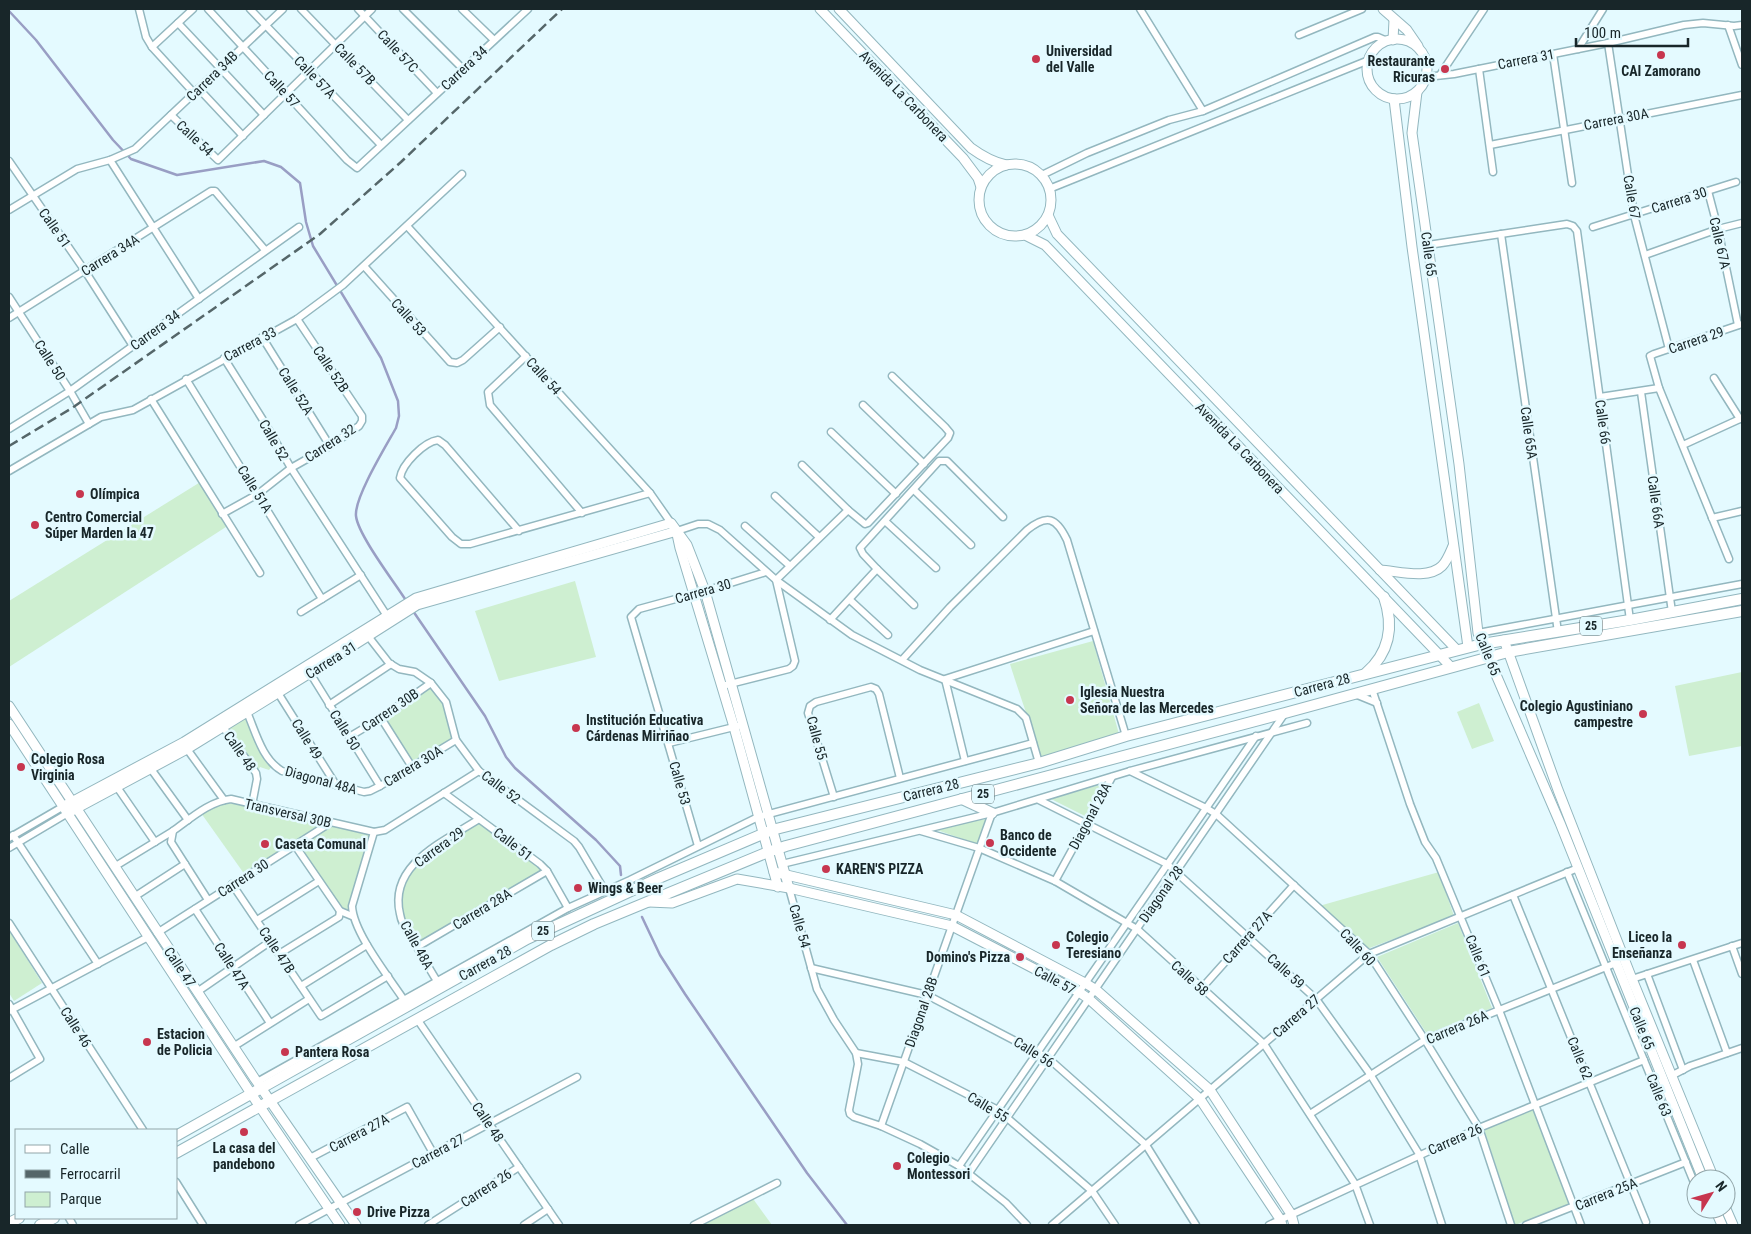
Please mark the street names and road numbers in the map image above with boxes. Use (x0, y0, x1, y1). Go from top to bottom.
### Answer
street label: Calle 57C (374, 26, 422, 76)
street label: Calle 57B (331, 40, 379, 88)
street label: Carrera 34 (438, 43, 490, 93)
street label: Carrera 31 (1496, 46, 1556, 72)
street label: Avenida La Carbonera (856, 47, 952, 145)
street label: Carrera 34B (183, 48, 241, 104)
street label: Calle 57A (291, 52, 339, 102)
street label: Calle 57 (261, 67, 303, 111)
street label: Carrera 30A (1582, 105, 1650, 133)
street label: Calle 54 (173, 117, 217, 159)
street label: Calle 67 (1620, 174, 1644, 220)
street label: Carrera 30 (1649, 184, 1709, 216)
street label: Calle 51 (36, 205, 74, 251)
street label: Calle 67A (1706, 216, 1734, 270)
street label: Carrera 34A (78, 231, 142, 279)
street label: Calle 65 (1418, 231, 1440, 277)
street label: Calle 53 (388, 295, 430, 339)
street label: Carrera 34 (127, 307, 183, 353)
street label: Carrera 33 (221, 323, 279, 365)
street label: Carrera 29 (1666, 323, 1726, 357)
street label: Calle 50 (31, 337, 69, 383)
street label: Calle 52B (310, 343, 352, 395)
street label: Calle 54 (523, 354, 565, 398)
street label: Calle 52A (275, 364, 317, 418)
street label: Avenida La Carbonera (1192, 399, 1288, 497)
street label: Calle 66 (1592, 399, 1614, 445)
street label: Calle 65A (1517, 406, 1541, 460)
street label: Calle 52 (256, 417, 292, 463)
street label: Carrera 32 (302, 421, 358, 465)
street label: Calle 51A (234, 462, 276, 516)
street label: Calle 66A (1644, 475, 1668, 529)
street label: Carrera 30 (673, 575, 733, 607)
road number: 25 (1580, 616, 1602, 636)
street label: Calle 65 (1472, 630, 1504, 678)
street label: Carrera 31 (302, 638, 360, 682)
street label: Carrera 28 (1292, 670, 1352, 700)
street label: Carrera 30B (359, 685, 421, 735)
street label: Calle 50 (326, 707, 364, 753)
street label: Calle 55 (803, 714, 831, 762)
street label: Calle 49 (288, 716, 326, 762)
street label: Calle 48 (221, 728, 259, 774)
street label: Carrera 30A (381, 742, 445, 790)
street label: Calle 53 (666, 759, 694, 807)
street label: Diagonal 48A (283, 763, 359, 797)
street label: Calle 52 (478, 767, 524, 807)
street label: Carrera 28 (901, 775, 961, 805)
street label: Diagonal 28A (1066, 780, 1114, 852)
road number: 25 (972, 784, 994, 804)
street label: Transversal 30B (243, 795, 333, 831)
street label: Carrera 29 (411, 824, 467, 870)
street label: Calle 51 (490, 824, 536, 864)
street label: Carrera 30 (215, 856, 271, 900)
street label: Diagonal 28 (1136, 862, 1186, 925)
street label: Carrera 28A (450, 885, 514, 933)
street label: Calle 54 (786, 902, 814, 950)
street label: Carrera 27A (1219, 907, 1275, 967)
street label: Calle 48A (397, 918, 437, 972)
road number: 25 (532, 921, 554, 940)
street label: Calle 47B (256, 924, 298, 976)
street label: Calle 60 (1337, 925, 1379, 969)
street label: Calle 61 (1462, 932, 1494, 980)
street label: Calle 47A (211, 940, 253, 992)
street label: Carrera 28 (456, 942, 514, 984)
street label: Calle 47 (161, 944, 199, 990)
street label: Calle 59 (1264, 950, 1308, 992)
street label: Calle 58 (1168, 957, 1212, 999)
street label: Calle 57 (1032, 962, 1079, 998)
street label: Diagonal 28B (902, 975, 940, 1049)
street label: Carrera 27 (1269, 991, 1323, 1041)
street label: Calle 46 (57, 1004, 95, 1050)
street label: Calle 65 (1626, 1004, 1658, 1052)
street label: Carrera 26A (1424, 1007, 1490, 1047)
street label: Calle 56 (1011, 1033, 1057, 1071)
street label: Calle 62 (1564, 1034, 1596, 1082)
street label: Calle 63 (1643, 1071, 1675, 1119)
street label: Calle 55 (965, 1089, 1011, 1125)
street label: Calle 48 (469, 1099, 507, 1145)
street label: Carrera 27A (326, 1111, 392, 1155)
street label: Carrera 26 (1426, 1120, 1485, 1158)
street label: Carrera 27 (409, 1130, 467, 1172)
street label: Carrera 26 (458, 1166, 514, 1210)
street label: Carrera 25A (1573, 1174, 1639, 1214)

